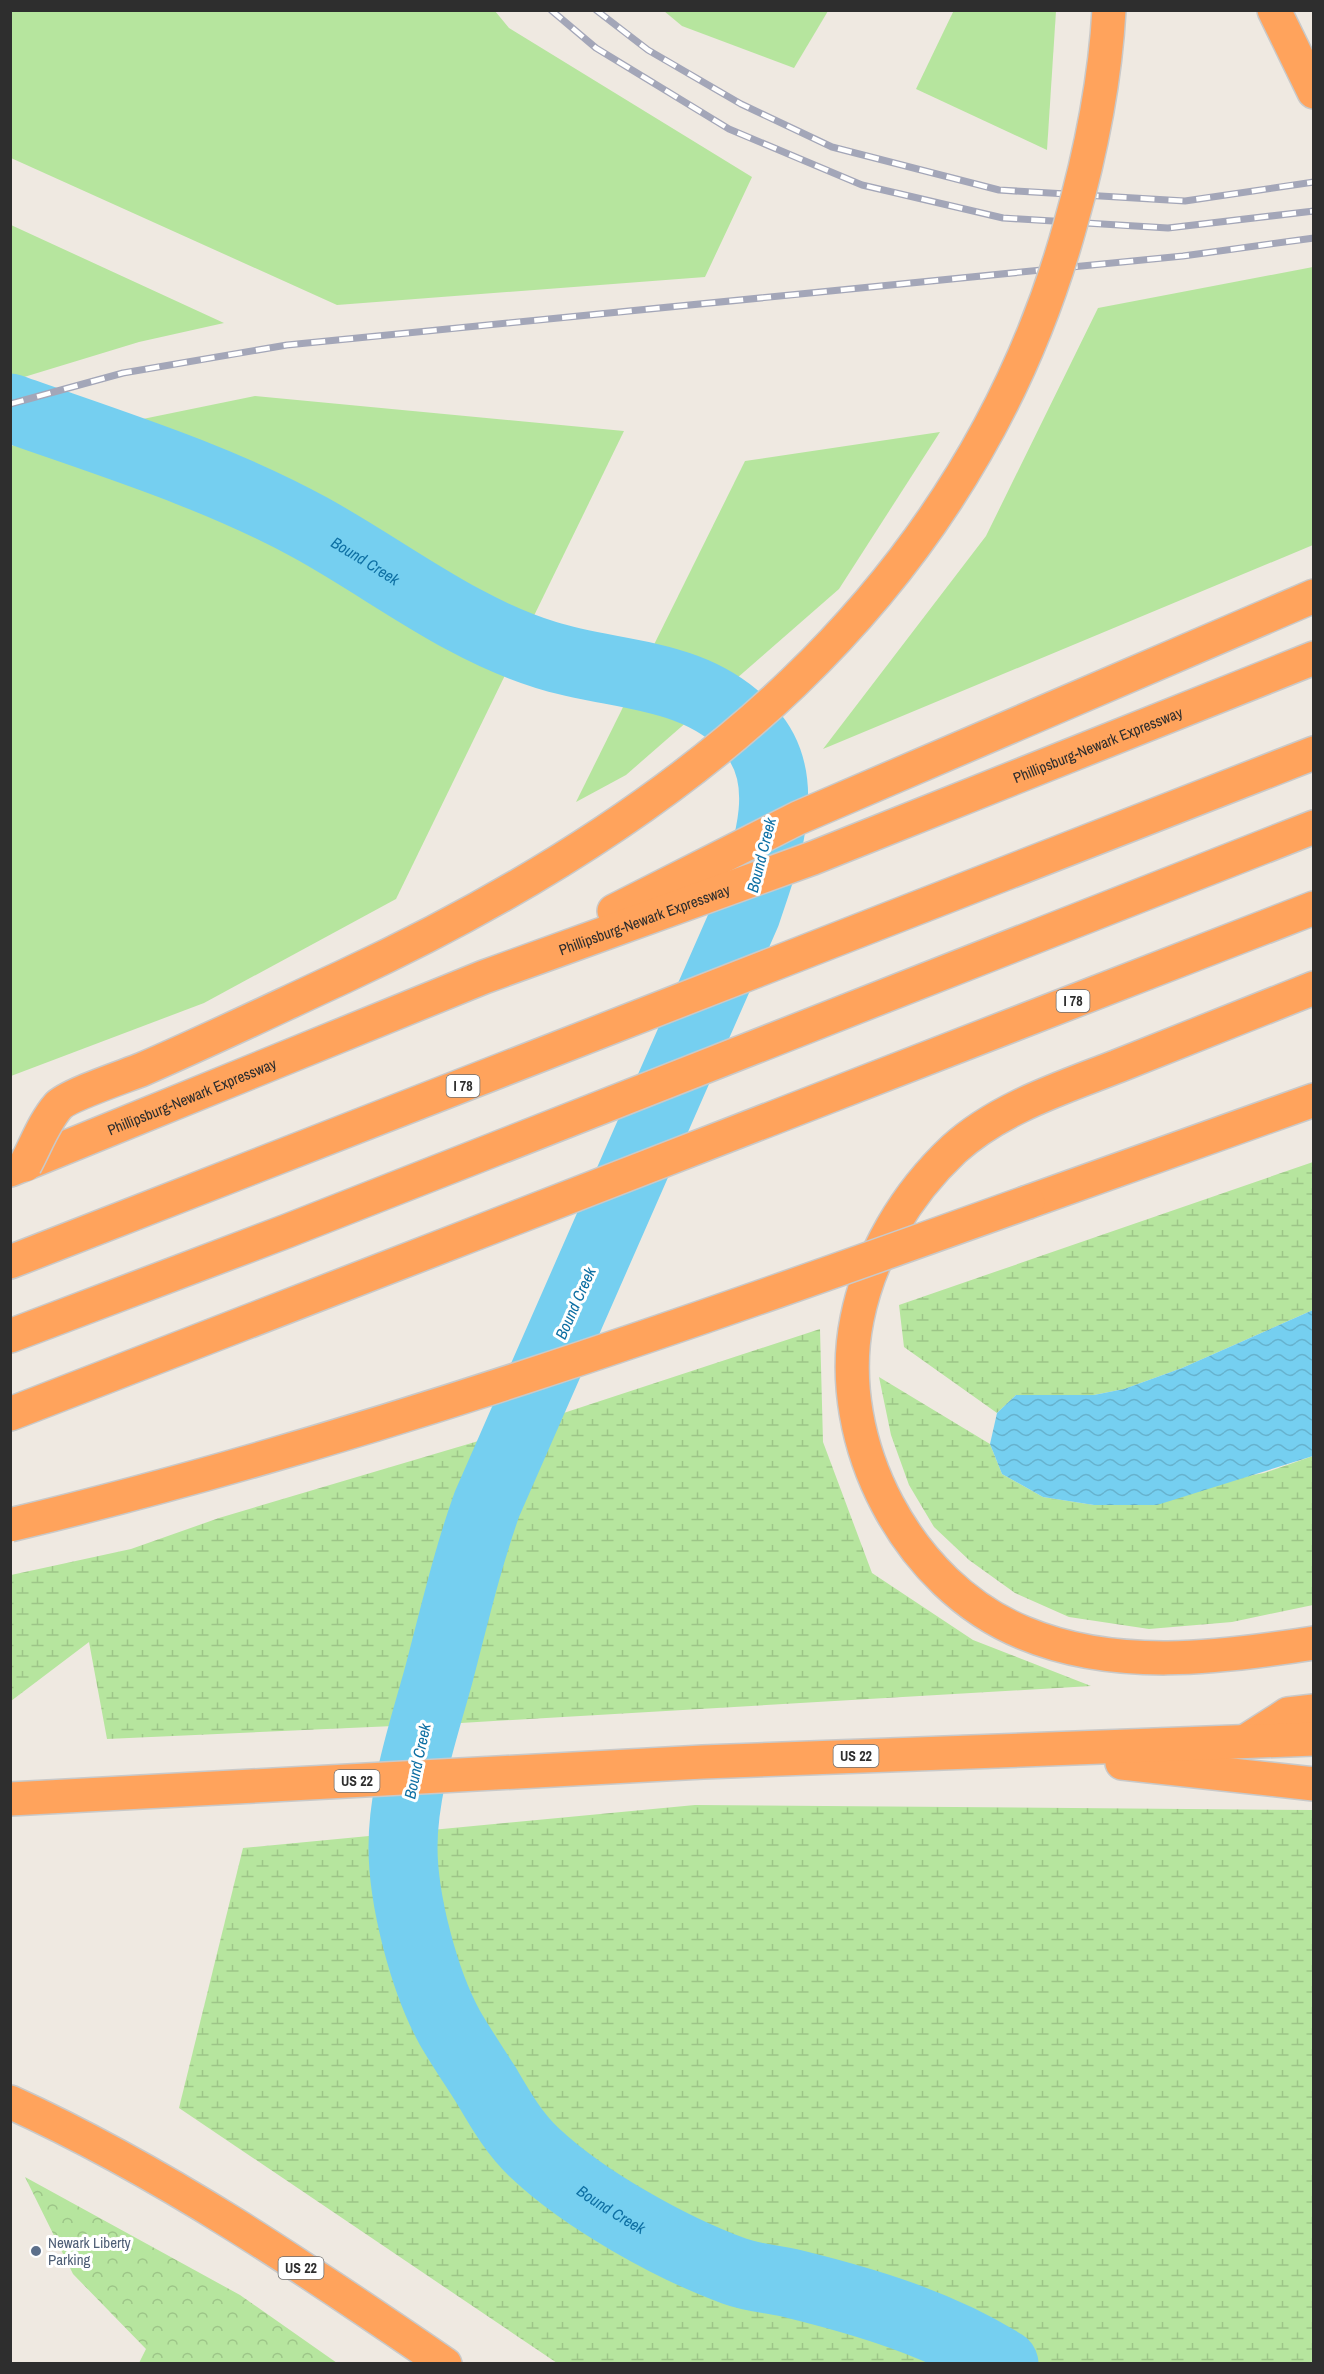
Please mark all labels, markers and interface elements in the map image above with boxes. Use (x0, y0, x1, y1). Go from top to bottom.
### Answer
water label: Bound Creek (327, 531, 404, 590)
street label: Phillipsburg-Newark Expressway (1010, 701, 1186, 788)
water label: Bound Creek (741, 815, 781, 895)
street label: Phillipsburg-Newark Expressway (556, 878, 733, 960)
road number: I 78 (1056, 990, 1090, 1012)
street label: Phillipsburg-Newark Expressway (104, 1052, 280, 1140)
road number: I 78 (446, 1075, 480, 1097)
water label: Bound Creek (549, 1263, 601, 1342)
water label: Bound Creek (398, 1721, 436, 1801)
road number: US 22 (834, 1745, 878, 1767)
road number: US 22 (334, 1770, 380, 1792)
water label: Bound Creek (573, 2180, 650, 2239)
place label: Newark Liberty Parking (48, 2232, 132, 2270)
marker: Newark Liberty Parking (29, 2244, 43, 2258)
road number: US 22 (278, 2257, 324, 2279)

